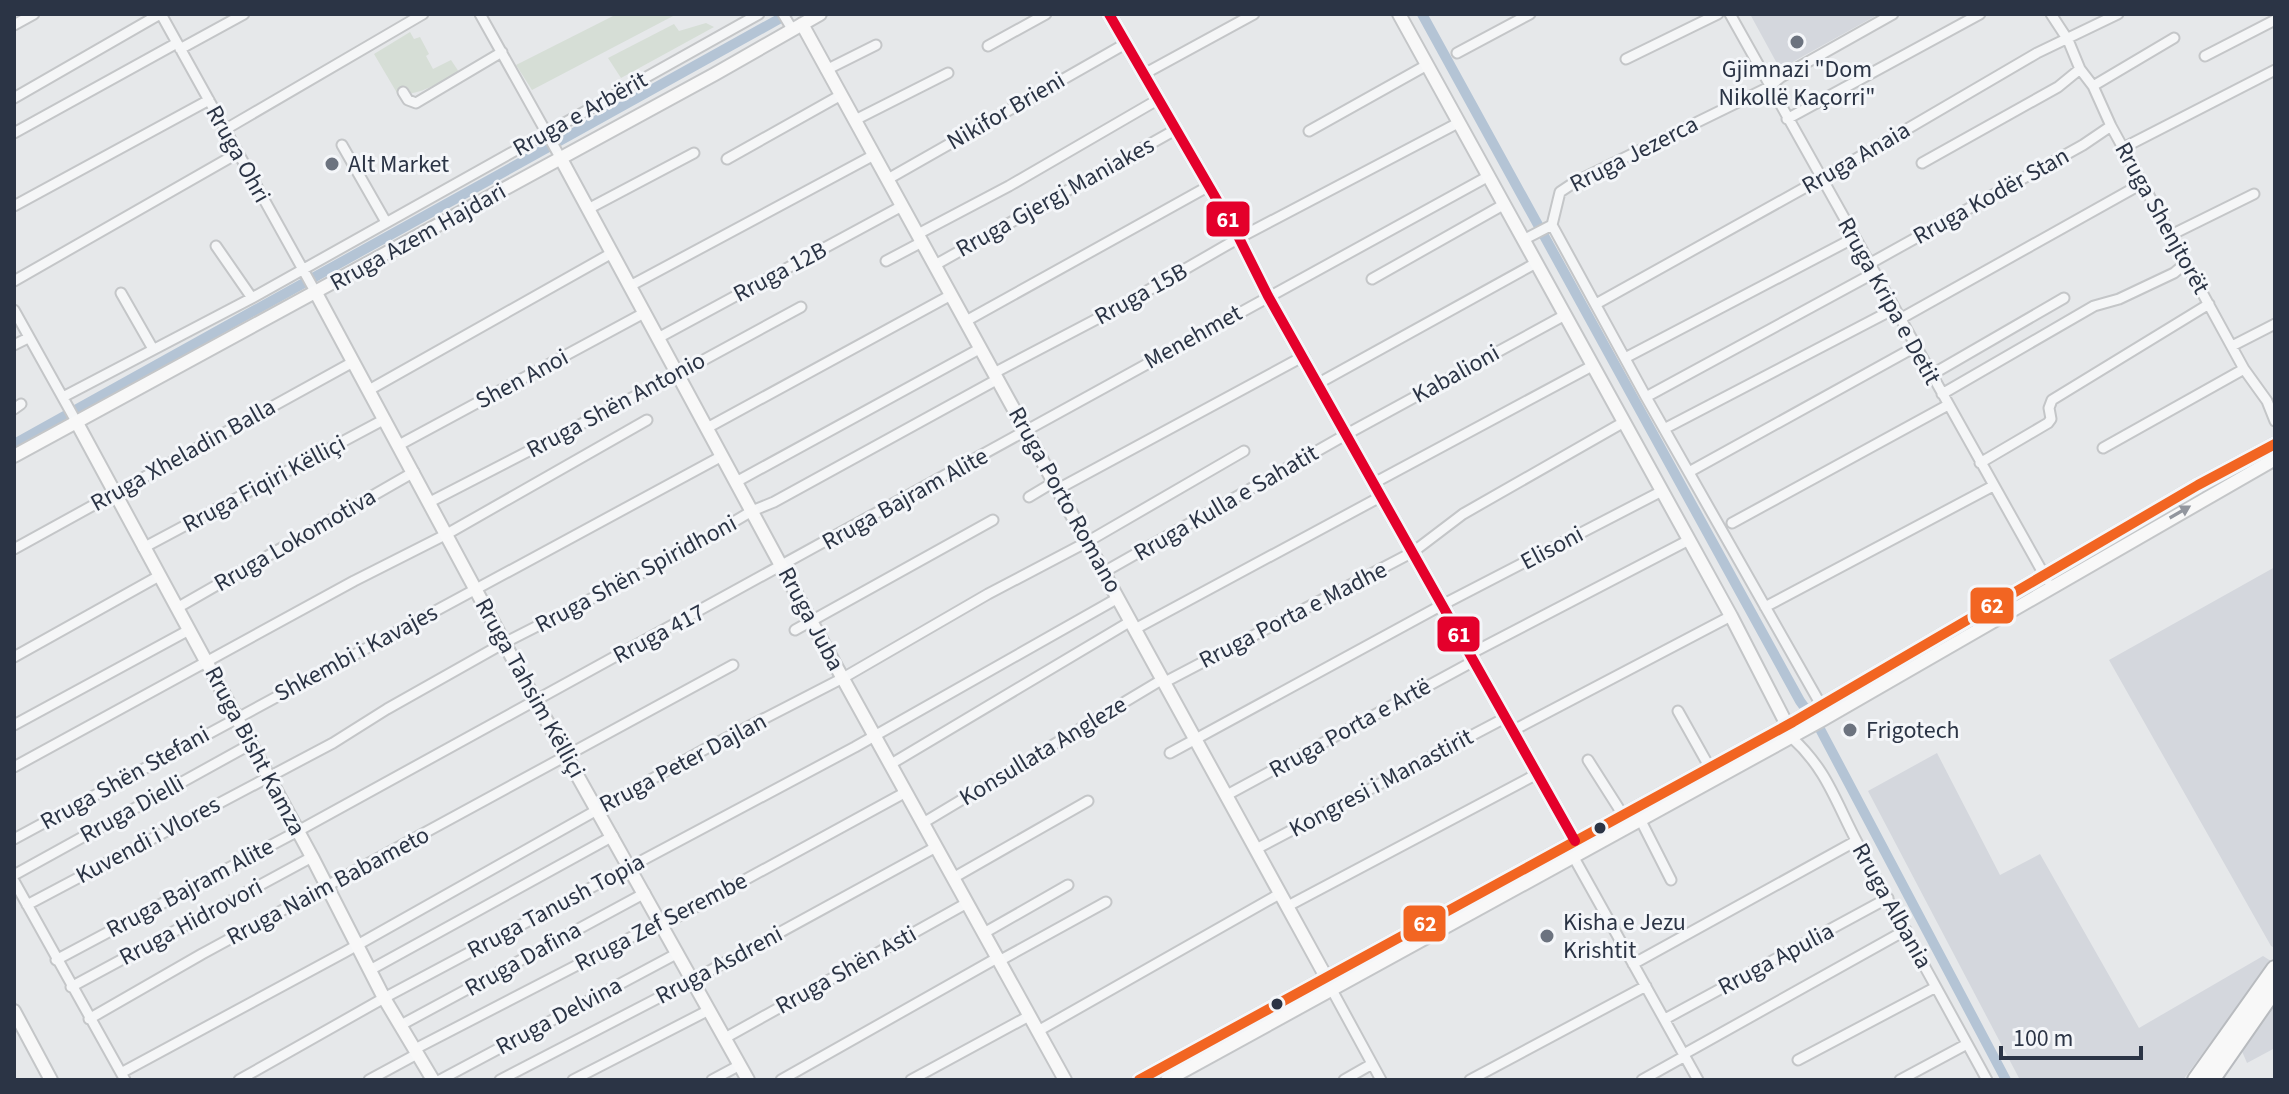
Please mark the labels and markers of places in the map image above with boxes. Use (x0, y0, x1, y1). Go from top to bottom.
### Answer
marker: Gjimnazi "Dom Nikollë Kaçorri" (1788, 33, 1806, 51)
place label: Gjimnazi "Dom Nikollë Kaçorri" (1718, 52, 1876, 115)
place label: Alt Market (348, 147, 449, 182)
marker: Alt Market (323, 155, 341, 173)
place label: Frigotech (1866, 713, 1960, 748)
marker: Frigotech (1841, 721, 1859, 739)
unlabelled marker (1592, 820, 1608, 836)
place label: Kisha e Jezu Krishtit (1563, 905, 1686, 968)
marker: Kisha e Jezu Krishtit (1538, 927, 1556, 945)
unlabelled marker (1269, 996, 1285, 1012)

